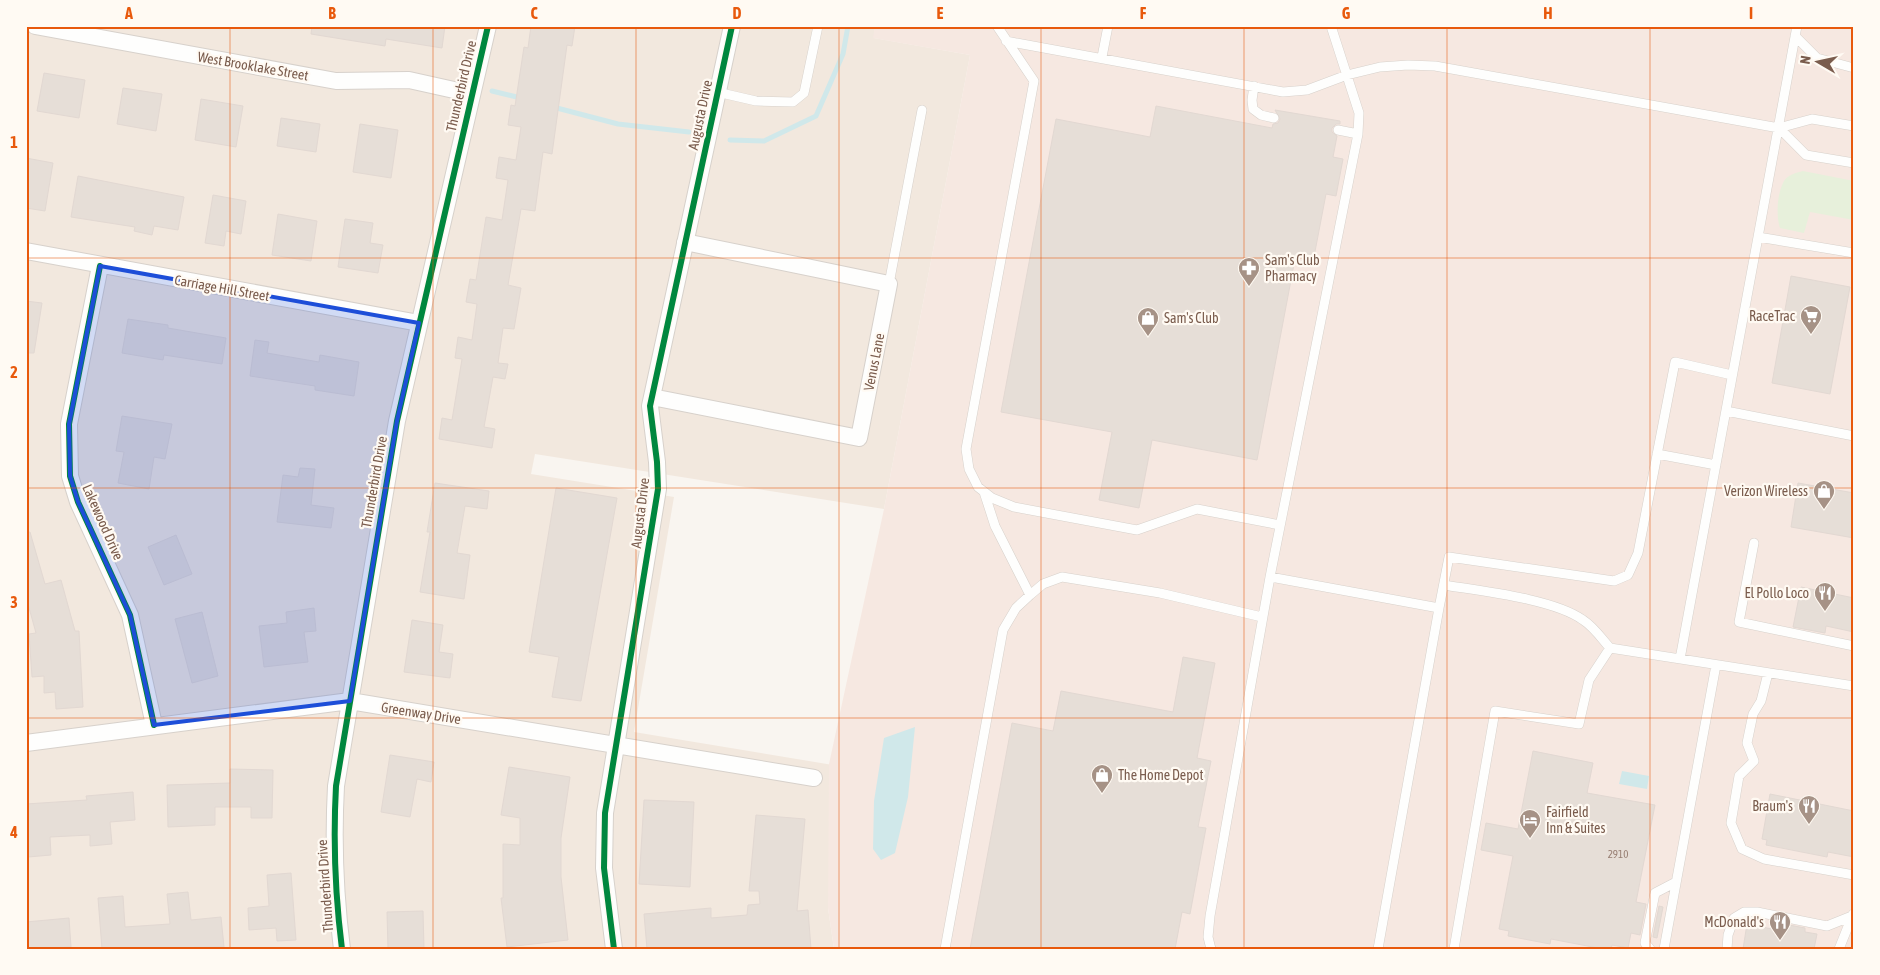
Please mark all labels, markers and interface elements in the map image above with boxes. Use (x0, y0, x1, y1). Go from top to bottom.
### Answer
text: A (124, 4, 133, 22)
text: B (328, 4, 336, 22)
text: C (530, 4, 538, 22)
text: D (733, 4, 742, 22)
text: E (937, 4, 944, 22)
text: F (1140, 4, 1147, 22)
text: G (1342, 4, 1351, 22)
text: H (1543, 4, 1553, 22)
text: I (1749, 4, 1753, 22)
north arrow (1792, 38, 1842, 88)
street label: Thunderbird Drive (443, 39, 479, 133)
street label: West Brooklake Street (196, 48, 310, 84)
text: N (1797, 55, 1814, 65)
street label: Augusta Drive (685, 79, 715, 151)
text: 1 (10, 133, 18, 151)
place label: Sam's Club Pharmacy (1265, 252, 1320, 284)
pharmacy icon: Sam's Club Pharmacy (1237, 256, 1261, 287)
street label: Carriage Hill Street (173, 272, 271, 304)
supermarket icon: RaceTrac (1799, 304, 1823, 335)
shop icon: Sam's Club (1136, 306, 1160, 337)
place label: RaceTrac (1749, 308, 1796, 324)
place label: Sam's Club (1164, 310, 1219, 326)
street label: Venus Lane (861, 332, 887, 392)
text: 2 (10, 363, 18, 381)
street label: Thunderbird Drive (358, 435, 390, 529)
street label: Augusta Drive (628, 477, 652, 549)
shop icon: Verizon Wireless (1812, 479, 1836, 510)
street label: Lakewood Drive (79, 482, 127, 562)
place label: Verizon Wireless (1724, 483, 1808, 499)
restaurant icon: El Pollo Loco (1813, 581, 1837, 612)
place label: El Pollo Loco (1745, 585, 1809, 601)
text: 3 (10, 593, 18, 611)
street label: Greenway Drive (380, 699, 462, 727)
shop icon: The Home Depot (1090, 763, 1114, 794)
place label: The Home Depot (1118, 767, 1203, 783)
restaurant icon: Braum's (1797, 794, 1821, 825)
place label: Braum's (1752, 798, 1793, 814)
place label: Fairfield Inn & Suites (1546, 804, 1605, 836)
hotel icon: Fairfield Inn & Suites (1518, 808, 1542, 839)
text: 4 (9, 823, 18, 841)
street label: Thunderbird Drive (314, 839, 336, 933)
house number: 2910 (1608, 848, 1628, 860)
restaurant icon: McDonald's (1768, 910, 1792, 941)
place label: McDonald's (1704, 914, 1764, 930)

